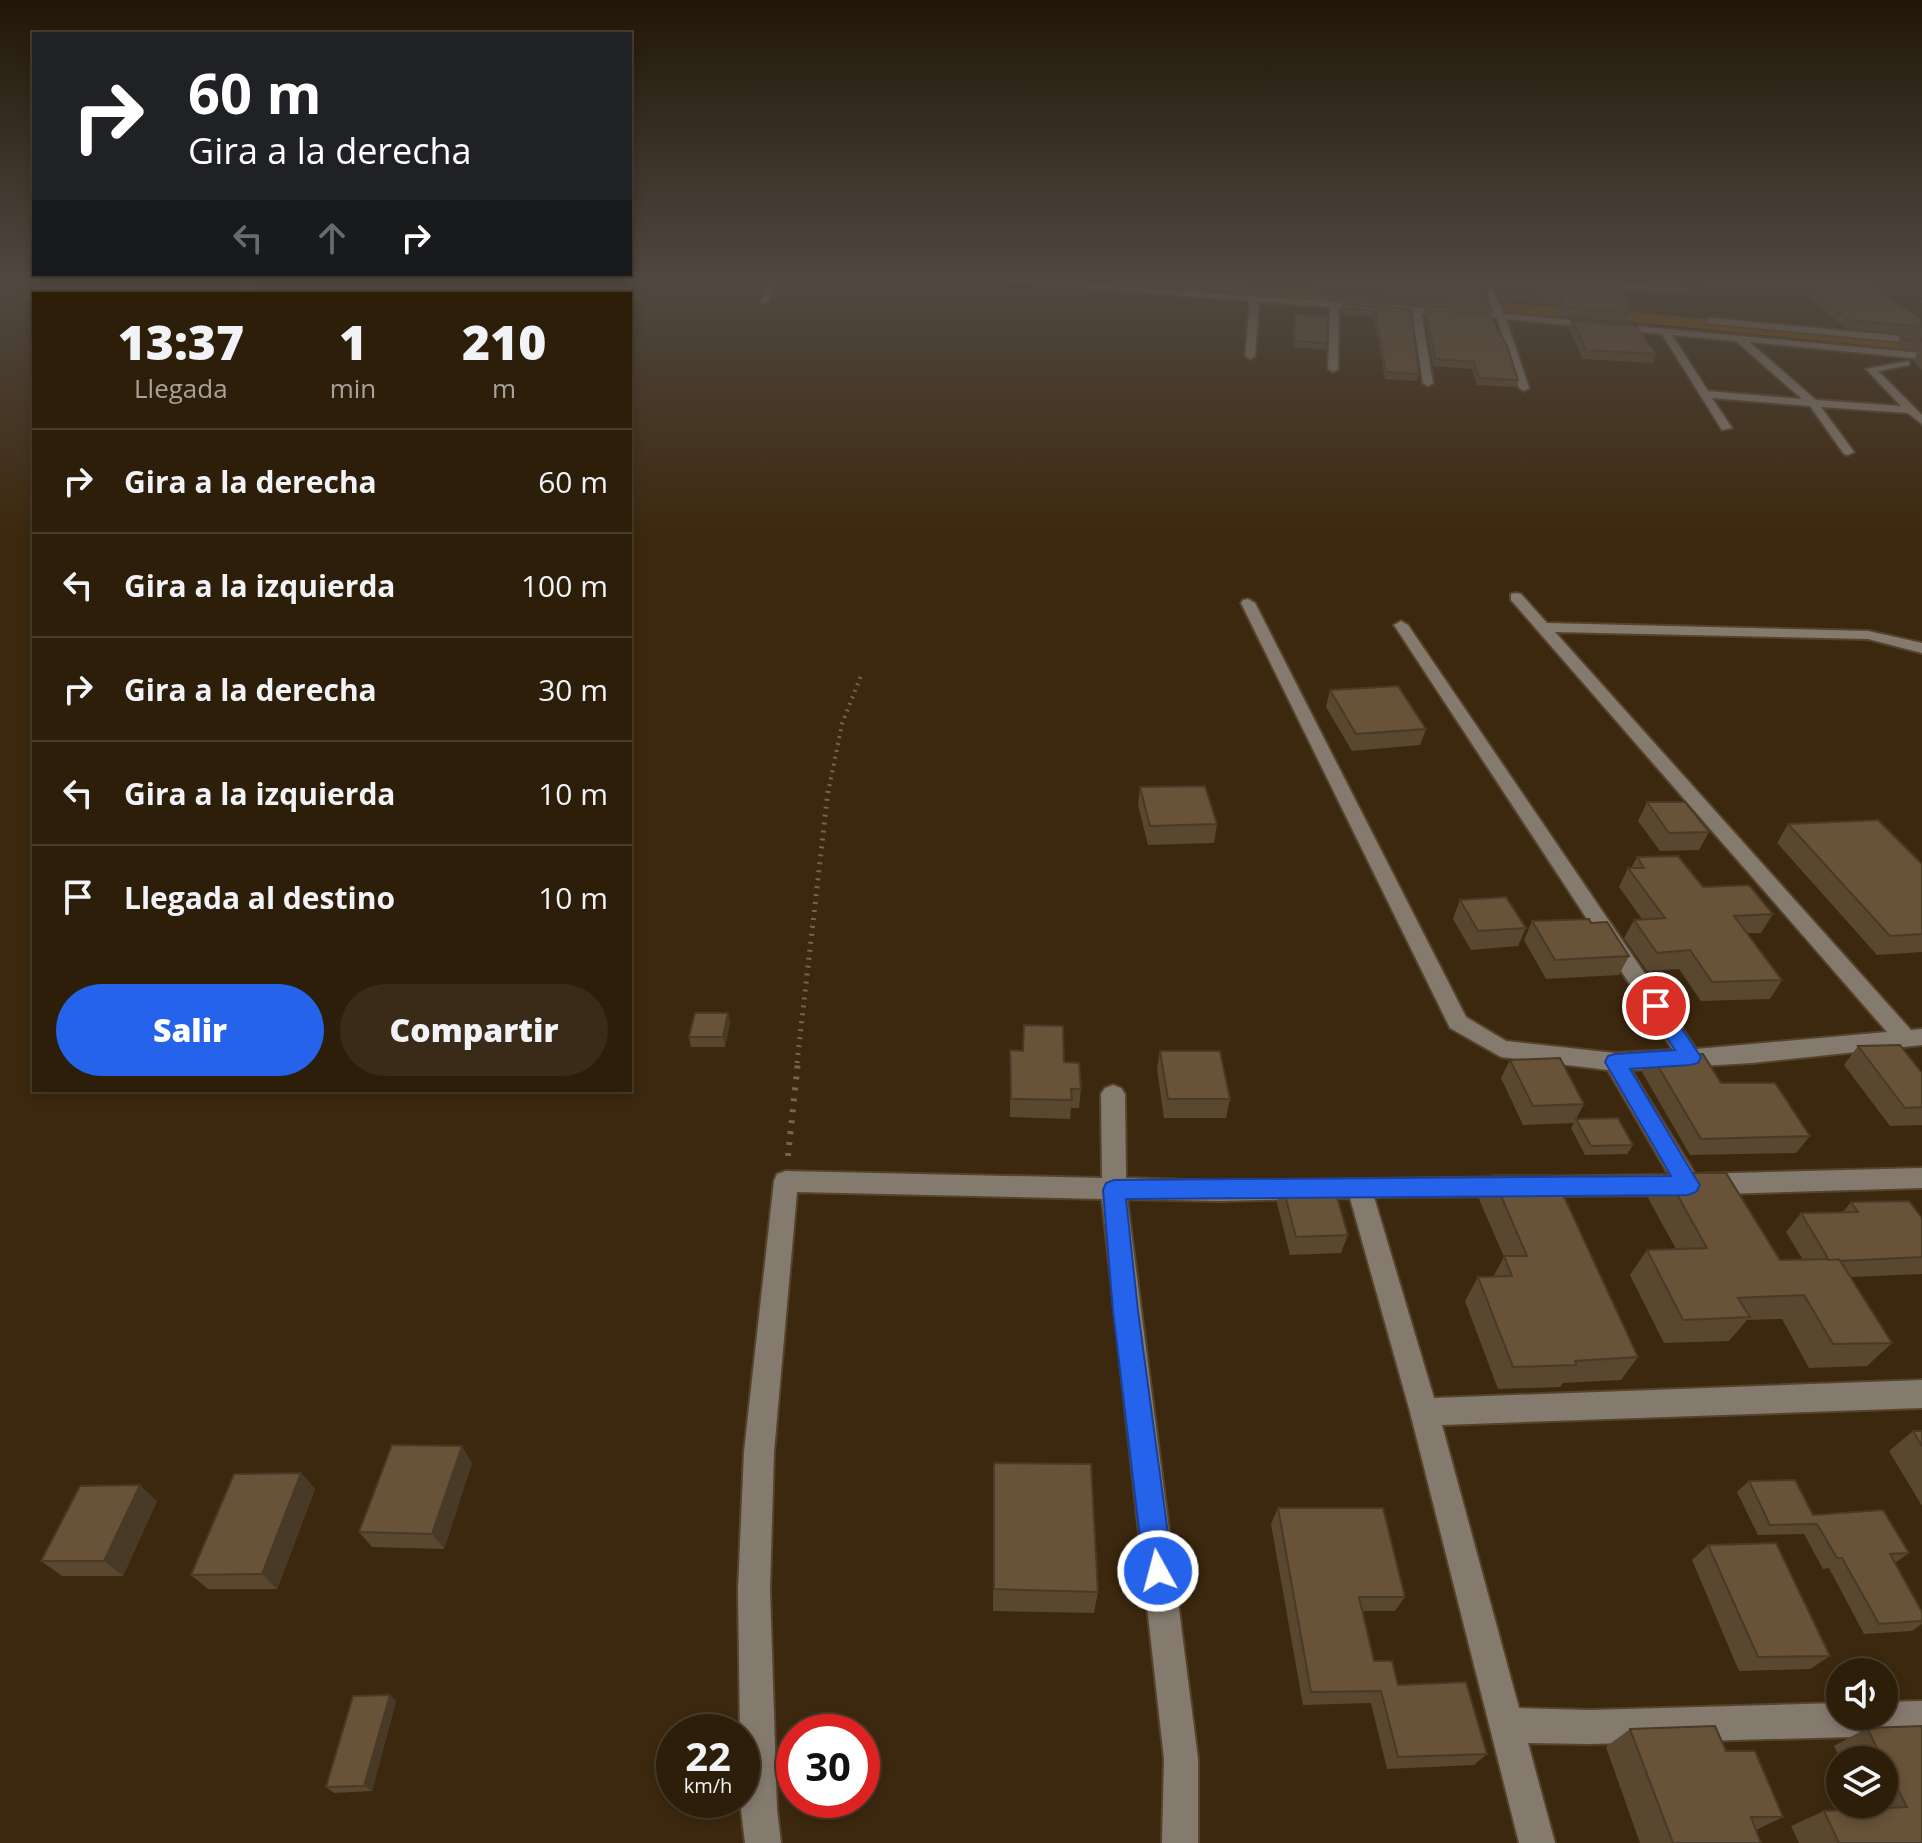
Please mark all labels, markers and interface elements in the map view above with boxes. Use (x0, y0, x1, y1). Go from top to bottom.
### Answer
text: 60 m (188, 54, 322, 130)
icon: right (56, 64, 160, 168)
text: Gira a la derecha (188, 126, 472, 175)
icon: left (226, 216, 270, 260)
icon: ahead (310, 216, 354, 260)
icon: right (394, 216, 438, 260)
text: 13:37 (118, 309, 244, 374)
text: 1 (339, 309, 367, 374)
text: 210 (462, 309, 546, 374)
text: Llegada (134, 370, 228, 406)
text: min (330, 370, 376, 406)
text: m (492, 370, 516, 406)
icon: right (56, 459, 100, 503)
text: Gira a la derecha (124, 461, 377, 502)
text: 60 m (538, 461, 608, 502)
icon: left (56, 563, 100, 607)
text: Gira a la izquierda (124, 565, 396, 606)
text: 100 m (521, 565, 608, 606)
icon: right (56, 667, 100, 711)
text: Gira a la derecha (124, 669, 377, 710)
text: 30 m (538, 669, 608, 710)
icon: left (56, 771, 100, 815)
text: Gira a la izquierda (124, 773, 396, 814)
text: 10 m (538, 773, 608, 814)
icon: arrive (56, 875, 100, 919)
text: Llegada al destino (124, 877, 395, 918)
text: 10 m (538, 877, 608, 918)
pin (1622, 972, 1690, 1040)
button: Salir (56, 984, 324, 1076)
button: Compartir (340, 984, 608, 1076)
icon: arrive (1634, 984, 1678, 1028)
position arrow (1116, 1529, 1200, 1613)
map controls (1826, 1658, 1898, 1818)
button: sound (1826, 1658, 1898, 1730)
speed limit sign: 30 (776, 1714, 880, 1818)
text: 22 (685, 1728, 731, 1783)
button: layers (1826, 1746, 1898, 1818)
text: km/h (684, 1772, 732, 1799)

